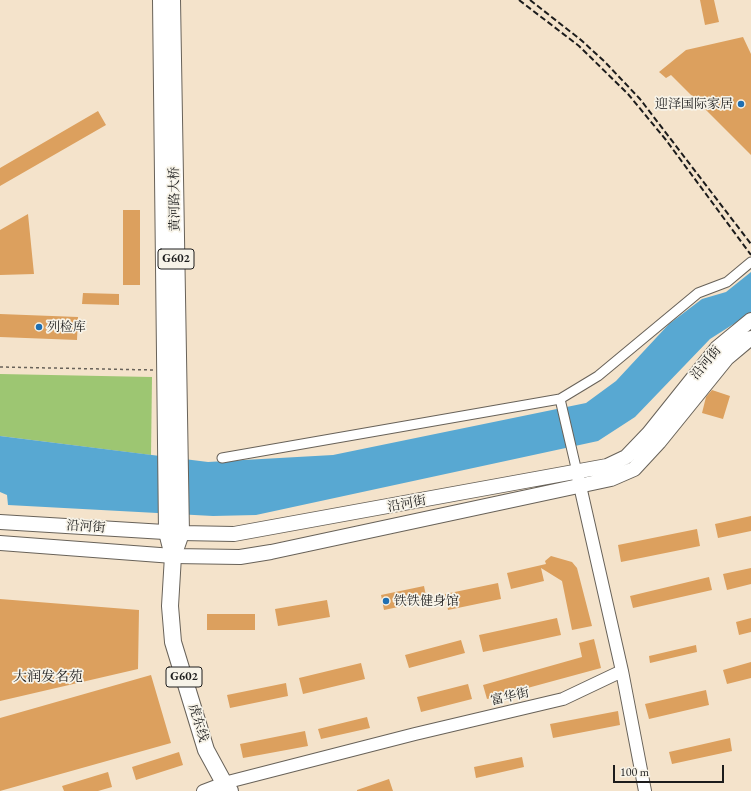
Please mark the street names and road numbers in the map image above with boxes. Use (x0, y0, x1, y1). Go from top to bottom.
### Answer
street label: 黄河路大桥 (167, 166, 183, 232)
road number: G602 (158, 249, 194, 269)
street label: 沿河街 (687, 343, 725, 383)
street label: 沿河街 (386, 493, 428, 515)
street label: 沿河街 (66, 518, 106, 536)
road number: G602 (166, 667, 202, 687)
street label: 富华街 (489, 685, 531, 709)
street label: 虎东线 (185, 702, 211, 744)

